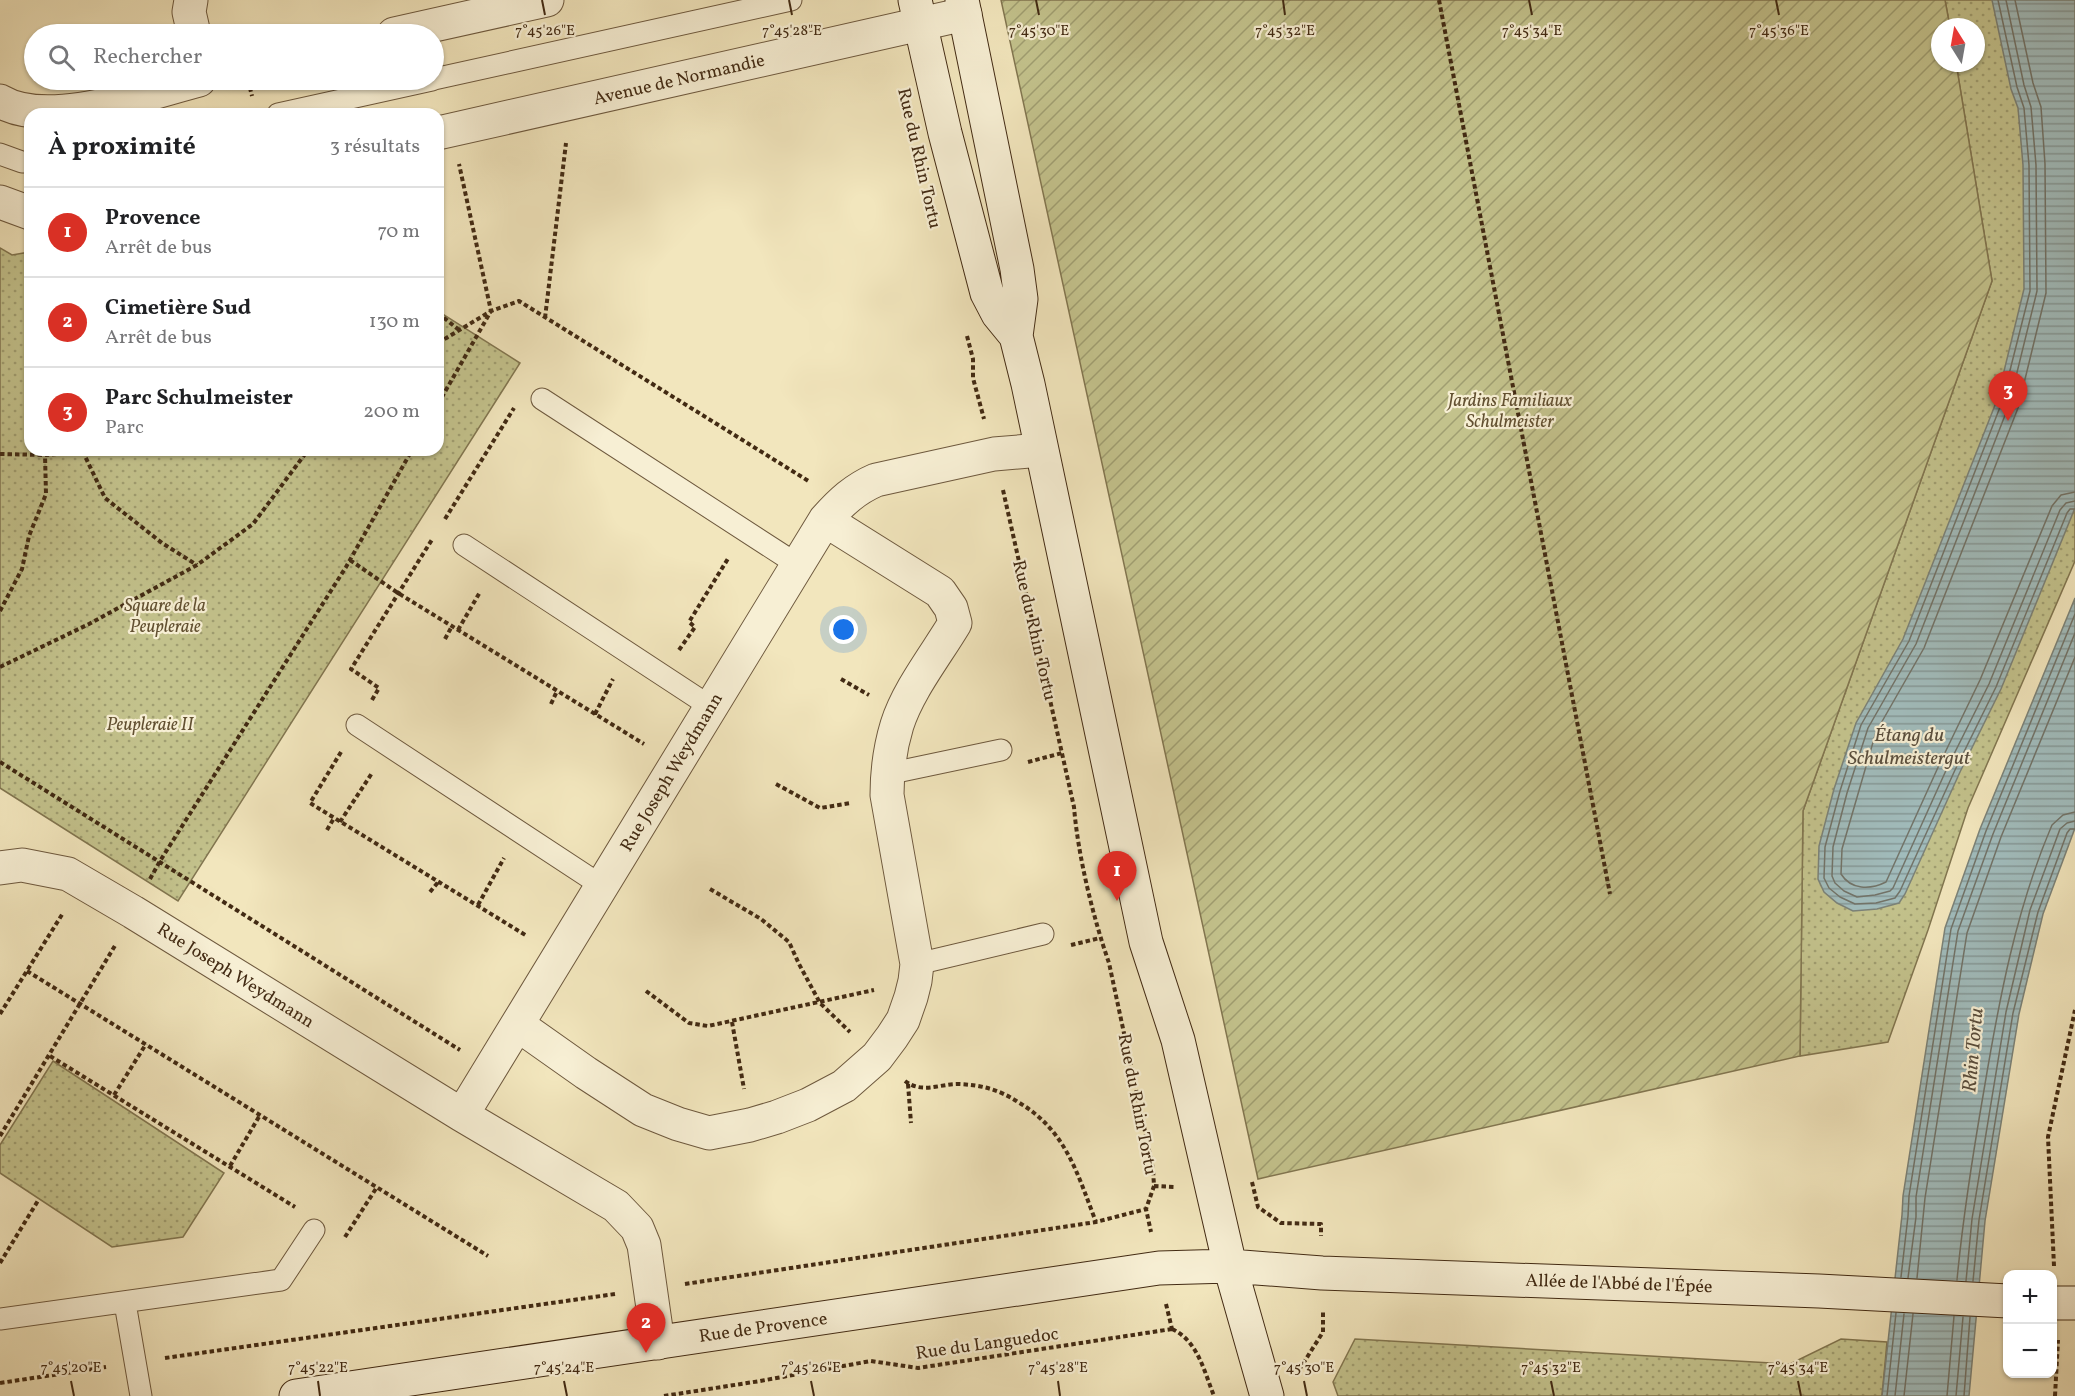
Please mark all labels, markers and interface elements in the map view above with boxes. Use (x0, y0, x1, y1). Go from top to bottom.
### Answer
north arrow (1931, 18, 1985, 72)
text: 7°45'26"E (515, 21, 575, 42)
text: 7°45'28"E (762, 21, 822, 42)
text: 7°45'30"E (1009, 21, 1069, 42)
text: 7°45'32"E (1255, 21, 1315, 42)
text: 7°45'34"E (1502, 21, 1562, 42)
text: 7°45'36"E (1749, 21, 1809, 42)
search box (24, 24, 444, 90)
icon: search (45, 41, 78, 74)
text: Rechercher (93, 42, 202, 73)
street label: Avenue de Normandie (591, 49, 767, 112)
street label: Rue du Rhin Tortu (890, 86, 947, 231)
text: À proximité (48, 129, 196, 165)
text: 3 résultats (330, 133, 420, 161)
text: Provence (105, 203, 201, 234)
text: 1 (63, 218, 72, 246)
text: 70 m (377, 218, 420, 246)
text: Arrêt de bus (105, 234, 212, 262)
text: Cimetière Sud (105, 293, 251, 324)
text: 2 (62, 308, 73, 336)
text: 130 m (369, 308, 420, 336)
text: Arrêt de bus (105, 324, 212, 352)
pin: 3 (1988, 372, 2028, 421)
text: Parc Schulmeister (105, 383, 293, 414)
park label: Jardins Familiaux Schulmeister (1446, 389, 1573, 435)
text: 3 (62, 398, 73, 426)
text: 200 m (363, 398, 420, 426)
text: Parc (105, 414, 144, 442)
street label: Rue du Rhin Tortu (1005, 558, 1062, 703)
park label: Square de la Peupleraie (124, 594, 206, 640)
your location (829, 615, 858, 644)
street label: Rue Joseph Weydmann (615, 688, 730, 857)
park label: Peupleraie II (106, 713, 194, 738)
water label: Étang du Schulmeistergut (1848, 722, 1971, 773)
pin: 1 (1098, 852, 1136, 901)
street label: Rue Joseph Weydmann (152, 918, 319, 1035)
water label: Rhin Tortu (1956, 1007, 1992, 1094)
street label: Rue du Rhin Tortu (1111, 1031, 1163, 1177)
street label: Allée de l'Abbé de l'Épée (1525, 1269, 1713, 1300)
map controls (2003, 1270, 2057, 1378)
button: + (2003, 1270, 2057, 1324)
pin: 2 (626, 1304, 666, 1353)
street label: Rue de Provence (697, 1307, 829, 1350)
street label: Rue du Languedoc (914, 1322, 1060, 1367)
button: − (2003, 1324, 2057, 1378)
text: 7°45'20"E (40, 1358, 102, 1379)
text: 7°45'22"E (288, 1358, 348, 1379)
text: 7°45'24"E (534, 1358, 594, 1379)
text: 7°45'26"E (781, 1358, 841, 1379)
text: 7°45'28"E (1028, 1358, 1088, 1379)
text: 7°45'30"E (1274, 1358, 1334, 1379)
text: 7°45'32"E (1521, 1358, 1581, 1379)
text: 7°45'34"E (1768, 1358, 1828, 1379)

